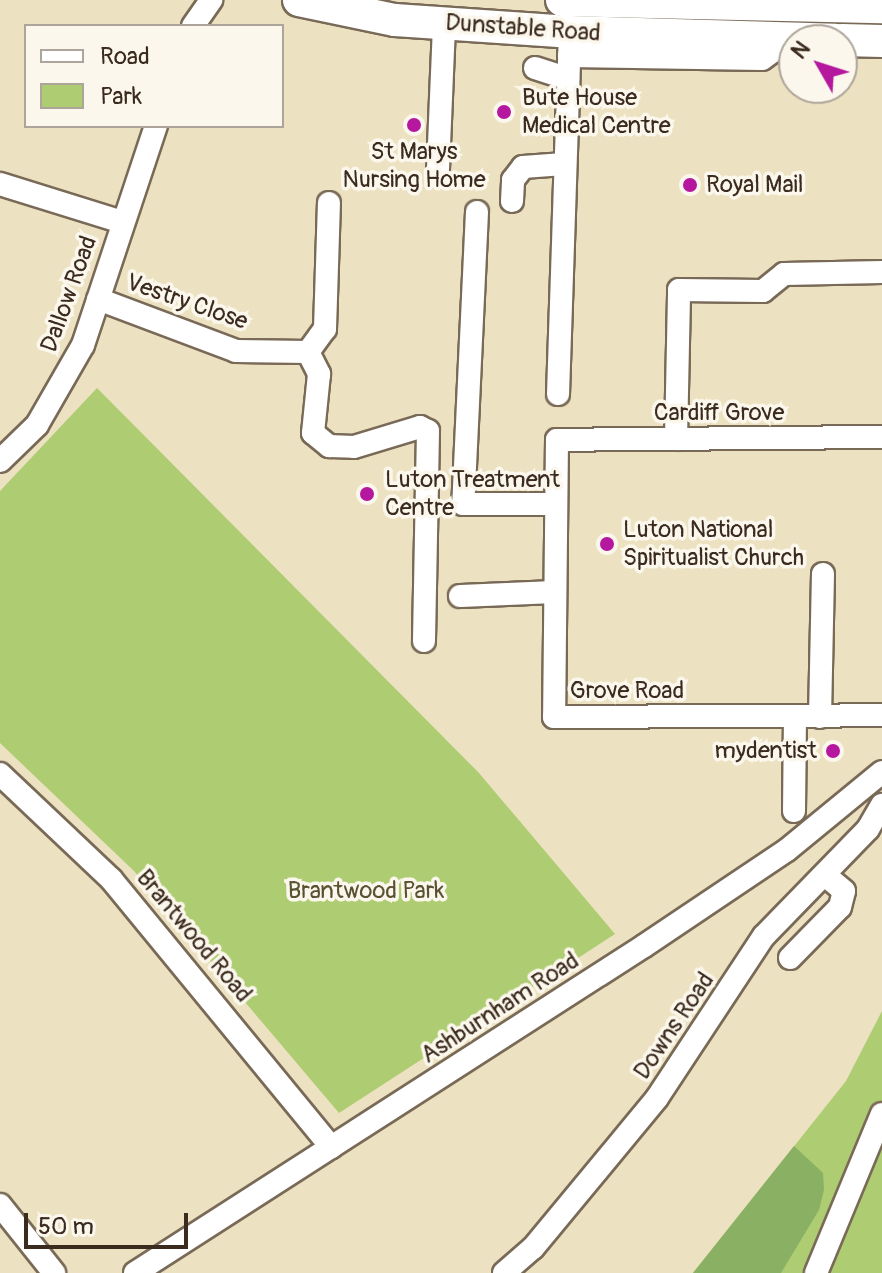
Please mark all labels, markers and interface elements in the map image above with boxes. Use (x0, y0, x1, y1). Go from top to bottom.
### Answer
street label: Dunstable Road (444, 8, 602, 48)
legend (24, 24, 284, 128)
north arrow (778, 24, 858, 104)
text: N (785, 36, 816, 65)
text: Road (100, 42, 150, 71)
text: Park (100, 82, 142, 111)
place label: Bute House Medical Centre (522, 84, 671, 140)
marker: Bute House Medical Centre (493, 101, 515, 123)
marker: St Marys Nursing Home (405, 116, 423, 134)
place label: St Marys Nursing Home (343, 138, 485, 194)
place label: Royal Mail (706, 171, 804, 199)
marker: Royal Mail (681, 176, 699, 194)
street label: Dallow Road (35, 232, 103, 356)
street label: Vestry Close (122, 268, 252, 336)
street label: Cardiff Grove (654, 399, 784, 427)
place label: Luton Treatment Centre (385, 466, 560, 522)
marker: Luton Treatment Centre (356, 483, 378, 505)
place label: Luton National Spiritualist Church (623, 516, 804, 572)
marker: Luton National Spiritualist Church (598, 535, 616, 553)
street label: Grove Road (570, 677, 684, 705)
place label: mydentist (714, 737, 817, 765)
marker: mydentist (824, 742, 842, 760)
street label: Brantwood Road (130, 864, 258, 1008)
park label: Brantwood Park (288, 877, 444, 905)
street label: Ashburnham Road (416, 946, 584, 1070)
street label: Downs Road (628, 967, 720, 1085)
scale bar (28, 1197, 192, 1247)
text: 50 m (38, 1212, 94, 1241)

